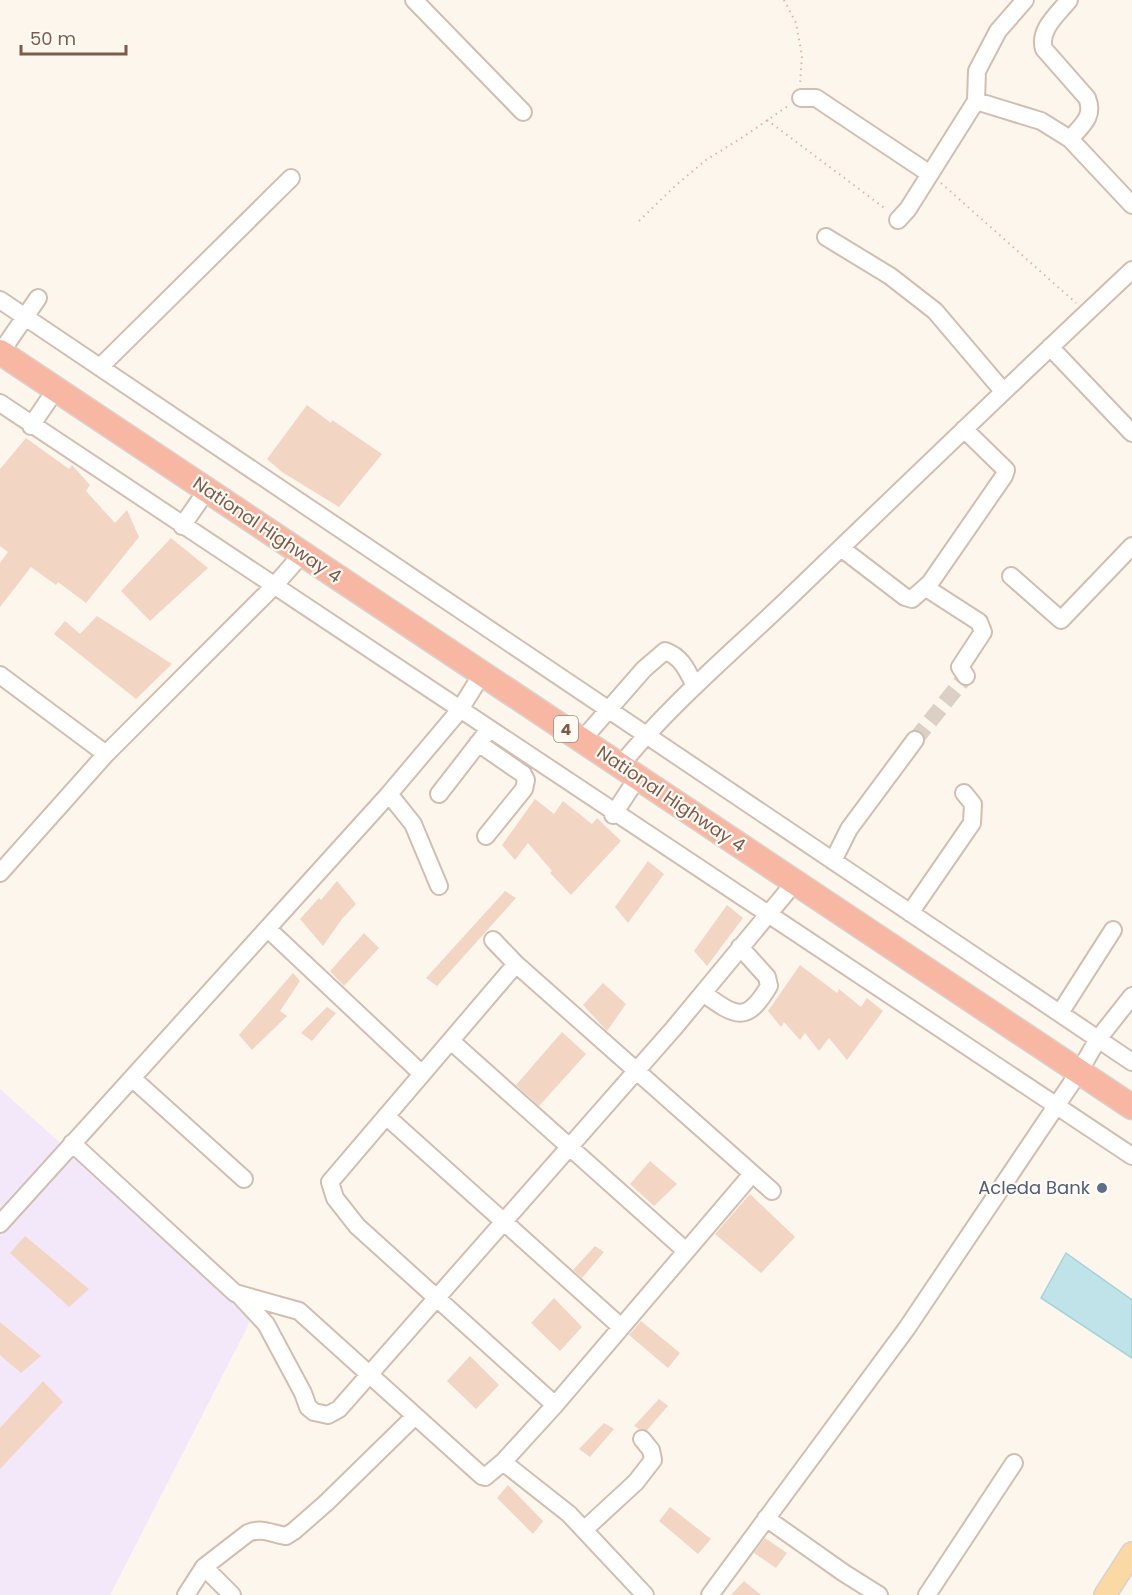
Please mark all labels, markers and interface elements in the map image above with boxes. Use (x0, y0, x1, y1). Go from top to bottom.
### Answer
scale bar (21, 18, 126, 56)
text: 50 m (30, 26, 76, 51)
street label: National Highway 4 (188, 471, 346, 589)
road number: 4 (554, 716, 578, 742)
street label: National Highway 4 (592, 740, 750, 858)
place label: Acleda Bank (978, 1175, 1091, 1200)
marker: Acleda Bank (1095, 1181, 1109, 1195)

